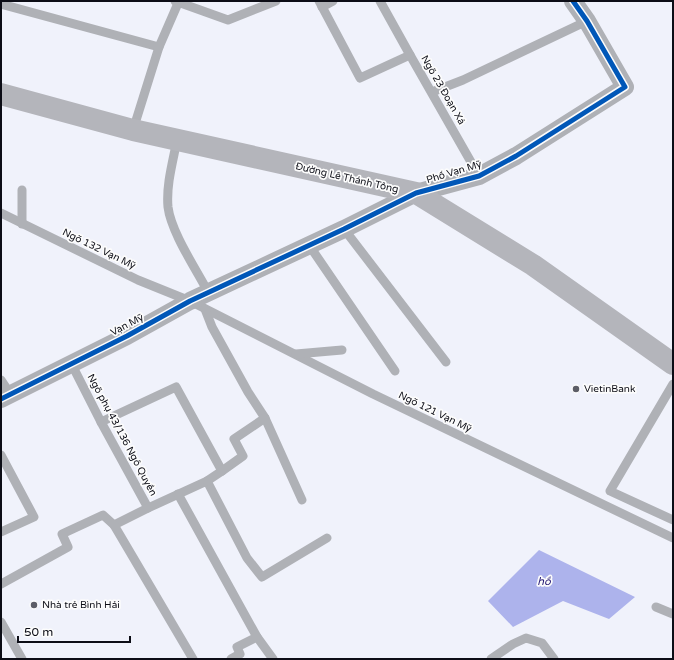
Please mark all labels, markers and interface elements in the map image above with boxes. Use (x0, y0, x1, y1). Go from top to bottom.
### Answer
street label: Ngõ 23 Đoạn Xá (418, 53, 468, 127)
street label: Phố Vạn Mỹ (425, 158, 484, 186)
street label: Đường Lê Thánh Tông (294, 160, 400, 196)
street label: Ngõ 132 Vạn Mỹ (60, 226, 138, 272)
street label: Vạn Mỹ (108, 311, 146, 339)
street label: Ngõ phụ 43/136 Ngô Quyền (85, 372, 159, 498)
place label: VietinBank (584, 383, 636, 395)
marker: VietinBank (571, 384, 581, 394)
street label: Ngõ 121 Vạn Mỹ (396, 389, 474, 435)
water label: hồ (537, 575, 552, 588)
place label: Nhà trẻ Bình Hải (42, 599, 120, 611)
marker: Nhà trẻ Bình Hải (29, 600, 39, 610)
scale bar (18, 618, 130, 644)
text: 50 m (24, 625, 53, 639)

